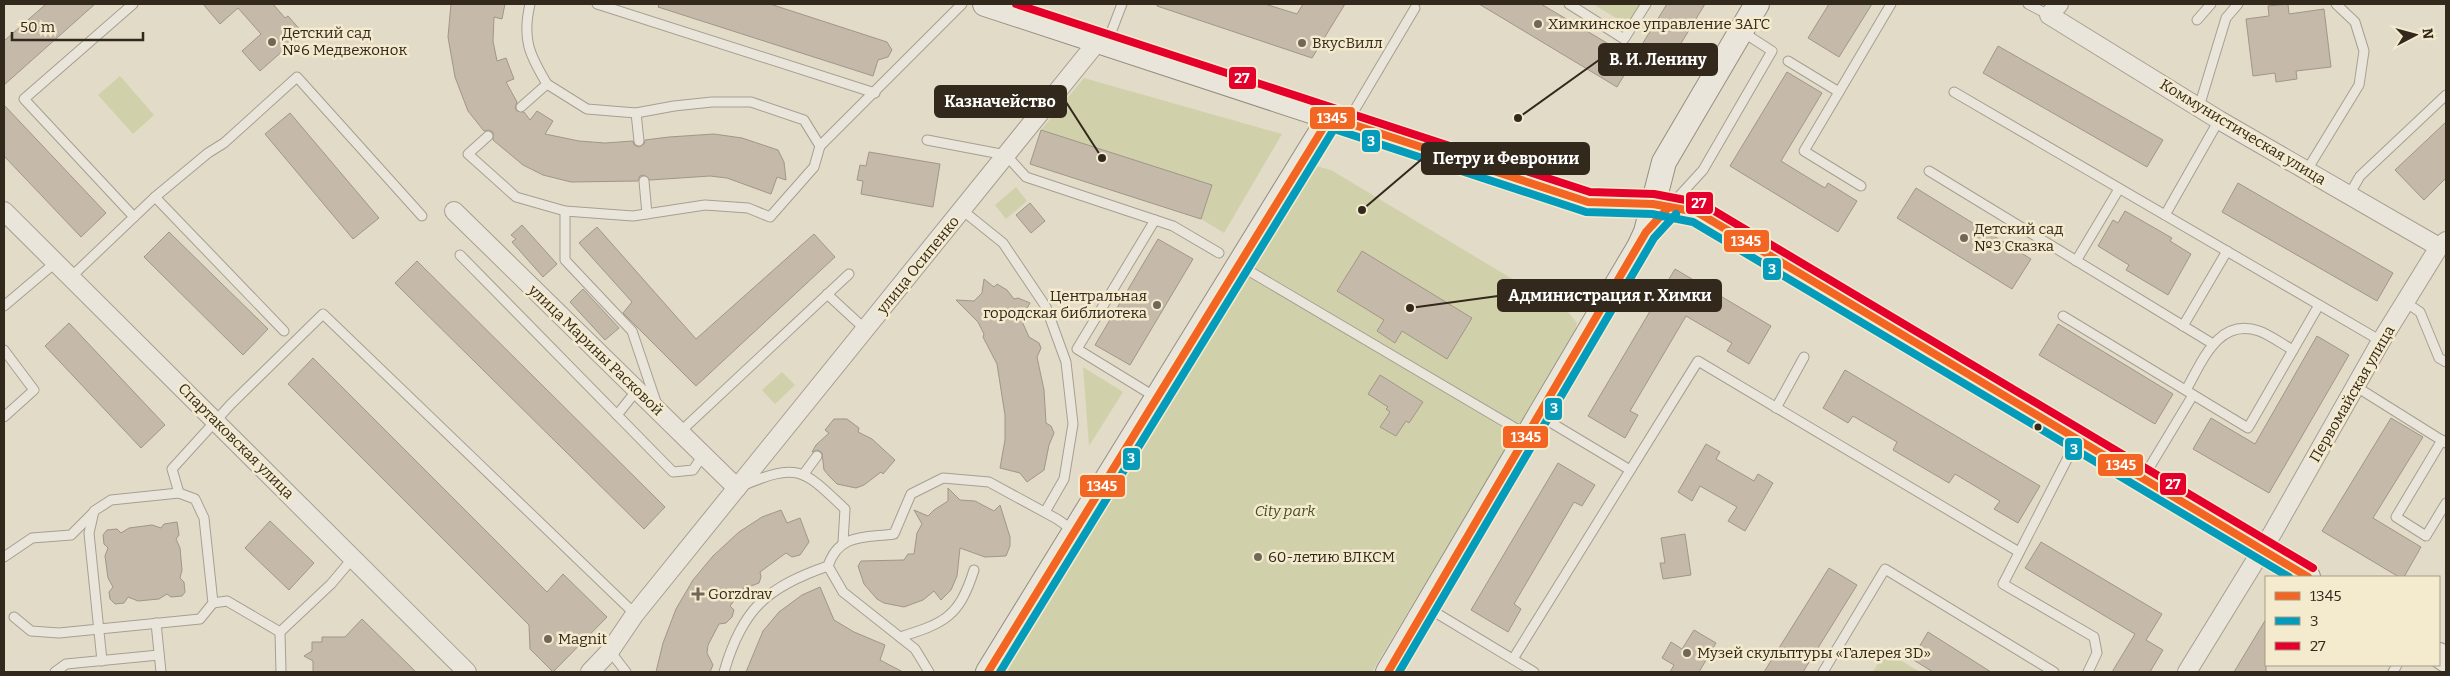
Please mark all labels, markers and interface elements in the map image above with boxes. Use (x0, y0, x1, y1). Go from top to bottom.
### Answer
scale bar (12, 10, 144, 42)
north arrow (2390, 10, 2440, 60)
place label: Химкинское управление ЗАГС (1548, 15, 1770, 33)
text: 50 m (20, 18, 56, 36)
marker: Химкинское управление ЗАГС (1532, 18, 1544, 30)
place label: Детский сад №6 Медвежонок (282, 24, 407, 59)
text: N (2418, 27, 2436, 40)
place label: ВкусВилл (1312, 34, 1383, 52)
marker: Детский сад №6 Медвежонок (266, 36, 278, 48)
marker: ВкусВилл (1296, 37, 1308, 49)
callout: В. И. Ленину (1599, 44, 1717, 75)
text: В. И. Ленину (1609, 50, 1707, 69)
line badge: 27 (1228, 66, 1257, 90)
text: 27 (1234, 70, 1250, 87)
street label: Коммунистическая улица (2157, 75, 2329, 189)
callout: Казначейство (935, 86, 1066, 117)
text: Казначейство (944, 92, 1056, 111)
line badge: 1345 (1309, 106, 1356, 130)
text: 1345 (1317, 110, 1347, 127)
line badge: 3 (1361, 129, 1381, 153)
text: 3 (1367, 133, 1375, 150)
callout: Петру и Февронии (1422, 143, 1589, 174)
text: Петру и Февронии (1433, 149, 1580, 168)
line badge: 27 (1685, 191, 1714, 215)
text: 27 (1691, 195, 1707, 212)
street label: улица Осипенко (872, 212, 963, 318)
place label: Детский сад №3 Сказка (1974, 220, 2063, 255)
line badge: 1345 (1723, 229, 1770, 253)
marker: Детский сад №3 Сказка (1958, 232, 1970, 244)
text: 1345 (1731, 233, 1761, 250)
line badge: 3 (1762, 257, 1782, 281)
text: 3 (1768, 261, 1776, 278)
street label: улица Марины Расковой (524, 280, 667, 419)
callout: Администрация г. Химки (1498, 280, 1721, 311)
text: Администрация г. Химки (1508, 286, 1712, 305)
place label: Центральная городская библиотека (983, 287, 1147, 322)
marker: Центральная городская библиотека (1151, 299, 1163, 311)
street label: Первомайская улица (2306, 322, 2398, 466)
street label: Спартаковская улица (174, 379, 298, 503)
line badge: 3 (1544, 397, 1563, 421)
text: 3 (1550, 400, 1558, 417)
unlabelled marker (2033, 422, 2043, 432)
line badge: 1345 (1502, 425, 1549, 449)
text: 1345 (1511, 429, 1541, 446)
line badge: 3 (2064, 437, 2083, 461)
text: 3 (2070, 441, 2078, 458)
line badge: 3 (1122, 447, 1141, 471)
text: 3 (1127, 450, 1135, 467)
line badge: 1345 (2097, 453, 2144, 477)
text: 1345 (2106, 457, 2136, 474)
line badge: 27 (2159, 472, 2187, 496)
line badge: 1345 (1079, 474, 1126, 498)
text: 27 (2165, 476, 2181, 493)
text: 1345 (1087, 478, 1117, 495)
park label: City park (1255, 502, 1316, 520)
place label: 60-летию ВЛКСМ (1268, 548, 1395, 566)
marker: 60-летию ВЛКСМ (1252, 551, 1264, 563)
legend (2265, 576, 2440, 666)
place label: Gorzdrav (708, 585, 772, 603)
text: 1345 (2310, 587, 2341, 605)
marker: Gorzdrav (692, 588, 704, 600)
text: 3 (2310, 612, 2319, 630)
place label: Magnit (558, 630, 607, 648)
marker: Magnit (542, 633, 554, 645)
text: 27 (2310, 637, 2326, 655)
place label: Музей скульптуры «Галерея 3D» (1697, 644, 1931, 662)
marker: Музей скульптуры «Галерея 3D» (1681, 647, 1693, 659)

